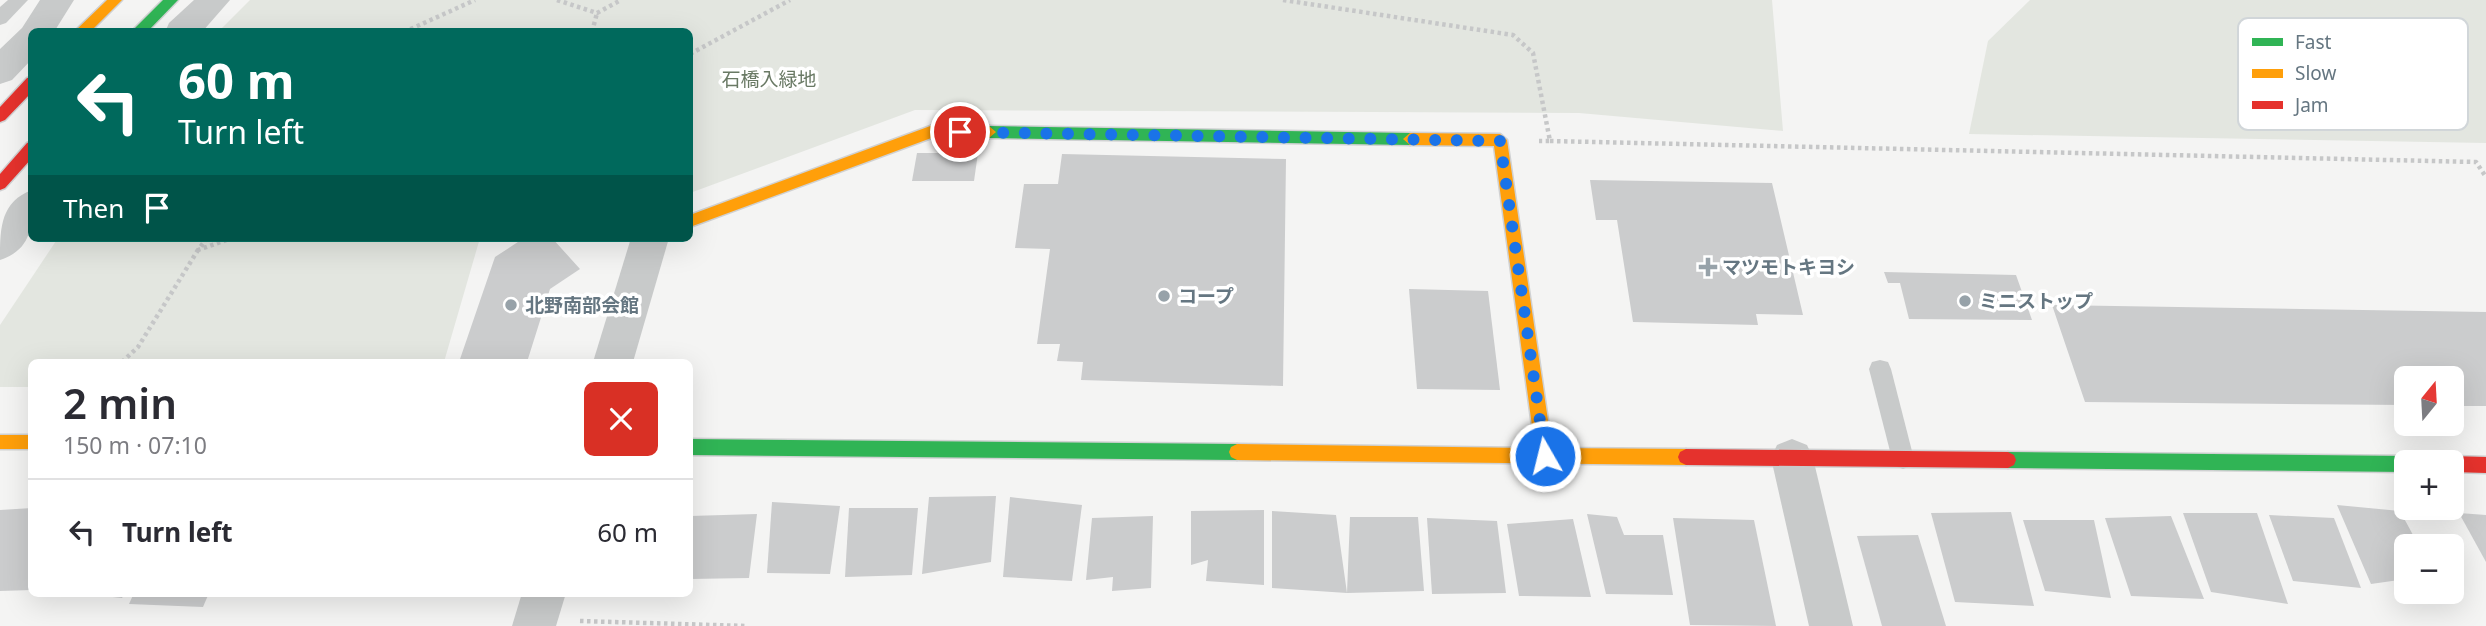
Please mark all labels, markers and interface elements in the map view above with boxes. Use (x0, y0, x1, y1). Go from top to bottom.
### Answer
legend (2238, 18, 2468, 130)
text: Fast (2295, 29, 2332, 55)
text: 60 m (178, 47, 295, 113)
icon: left (63, 56, 154, 147)
text: Slow (2295, 60, 2336, 86)
park label: 石橋入緑地 (721, 66, 817, 92)
text: Jam (2293, 92, 2329, 118)
pin (930, 102, 990, 162)
text: Turn left (178, 110, 304, 153)
icon: arrive (941, 113, 979, 151)
icon: arrive (138, 189, 176, 227)
text: Then (63, 190, 124, 226)
place label: マツモトキヨシ (1722, 254, 1855, 280)
marker: マツモトキヨシ (1700, 259, 1716, 275)
place label: コープ (1178, 283, 1234, 309)
marker: コープ (1156, 288, 1172, 304)
place label: ミニストップ (1979, 288, 2093, 314)
place label: 北野南部会館 (525, 292, 639, 318)
marker: ミニストップ (1957, 293, 1973, 309)
marker: 北野南部会館 (503, 297, 519, 313)
north arrow (2394, 366, 2464, 436)
map controls (2394, 366, 2464, 604)
text: 2 min (63, 374, 177, 431)
button: close (584, 382, 658, 456)
position arrow (1508, 419, 1582, 493)
text: 150 m · 07:10 (63, 429, 207, 461)
button: + (2394, 450, 2464, 520)
icon: left (63, 513, 101, 551)
text: Turn left (122, 514, 233, 550)
text: 60 m (597, 514, 658, 550)
button: − (2394, 534, 2464, 604)

